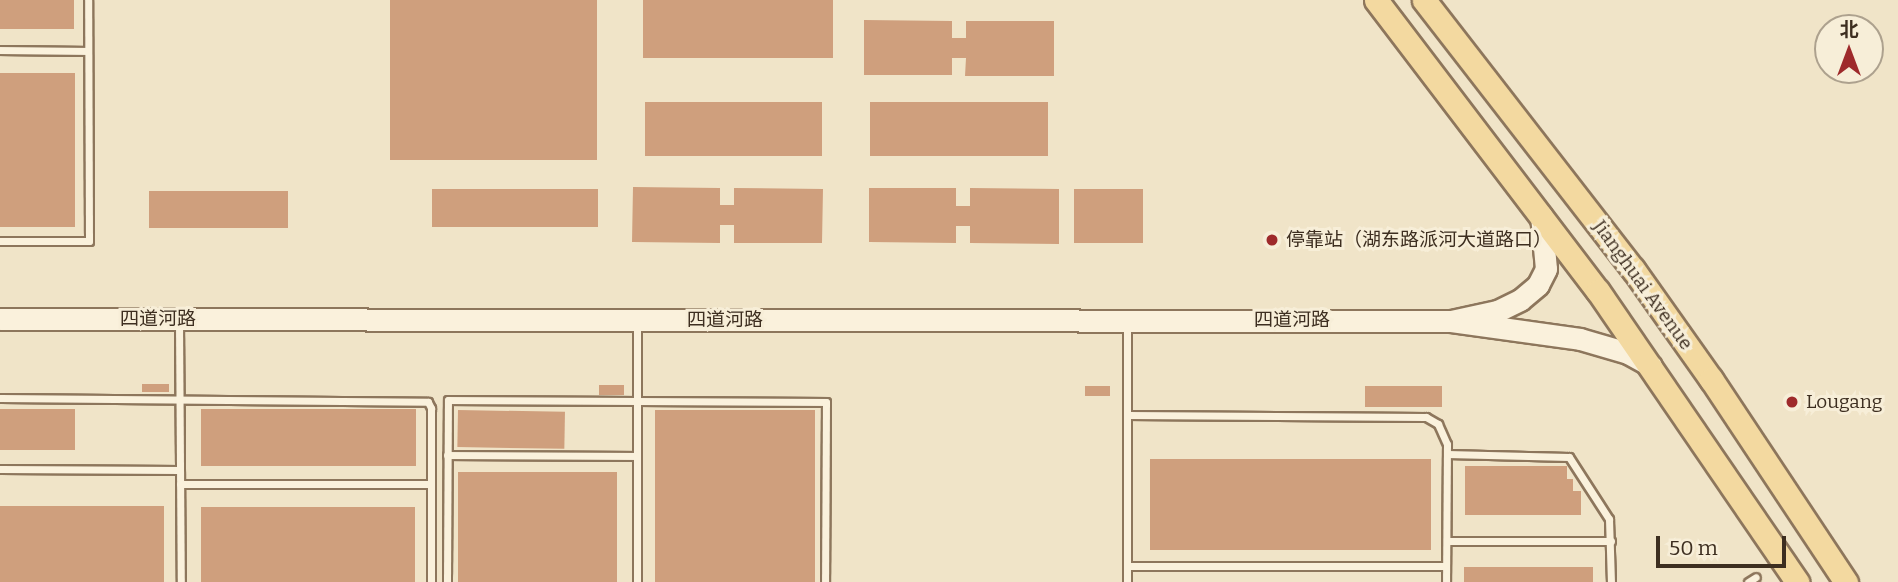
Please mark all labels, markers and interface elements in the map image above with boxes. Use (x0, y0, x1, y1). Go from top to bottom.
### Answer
north arrow (1814, 14, 1884, 84)
text: 北 (1839, 18, 1859, 41)
street label: Jianghuai Avenue (1588, 216, 1698, 354)
place label: 停靠站（湖东路派河大道路口） (1286, 229, 1552, 251)
marker: 停靠站（湖东路派河大道路口） (1264, 232, 1280, 248)
street label: 四道河路 (120, 308, 196, 330)
street label: 四道河路 (687, 309, 763, 331)
street label: 四道河路 (1254, 309, 1330, 331)
place label: Lougang (1806, 391, 1882, 413)
marker: Lougang (1784, 394, 1800, 410)
scale bar (1660, 522, 1790, 566)
text: 50 m (1669, 535, 1718, 561)

